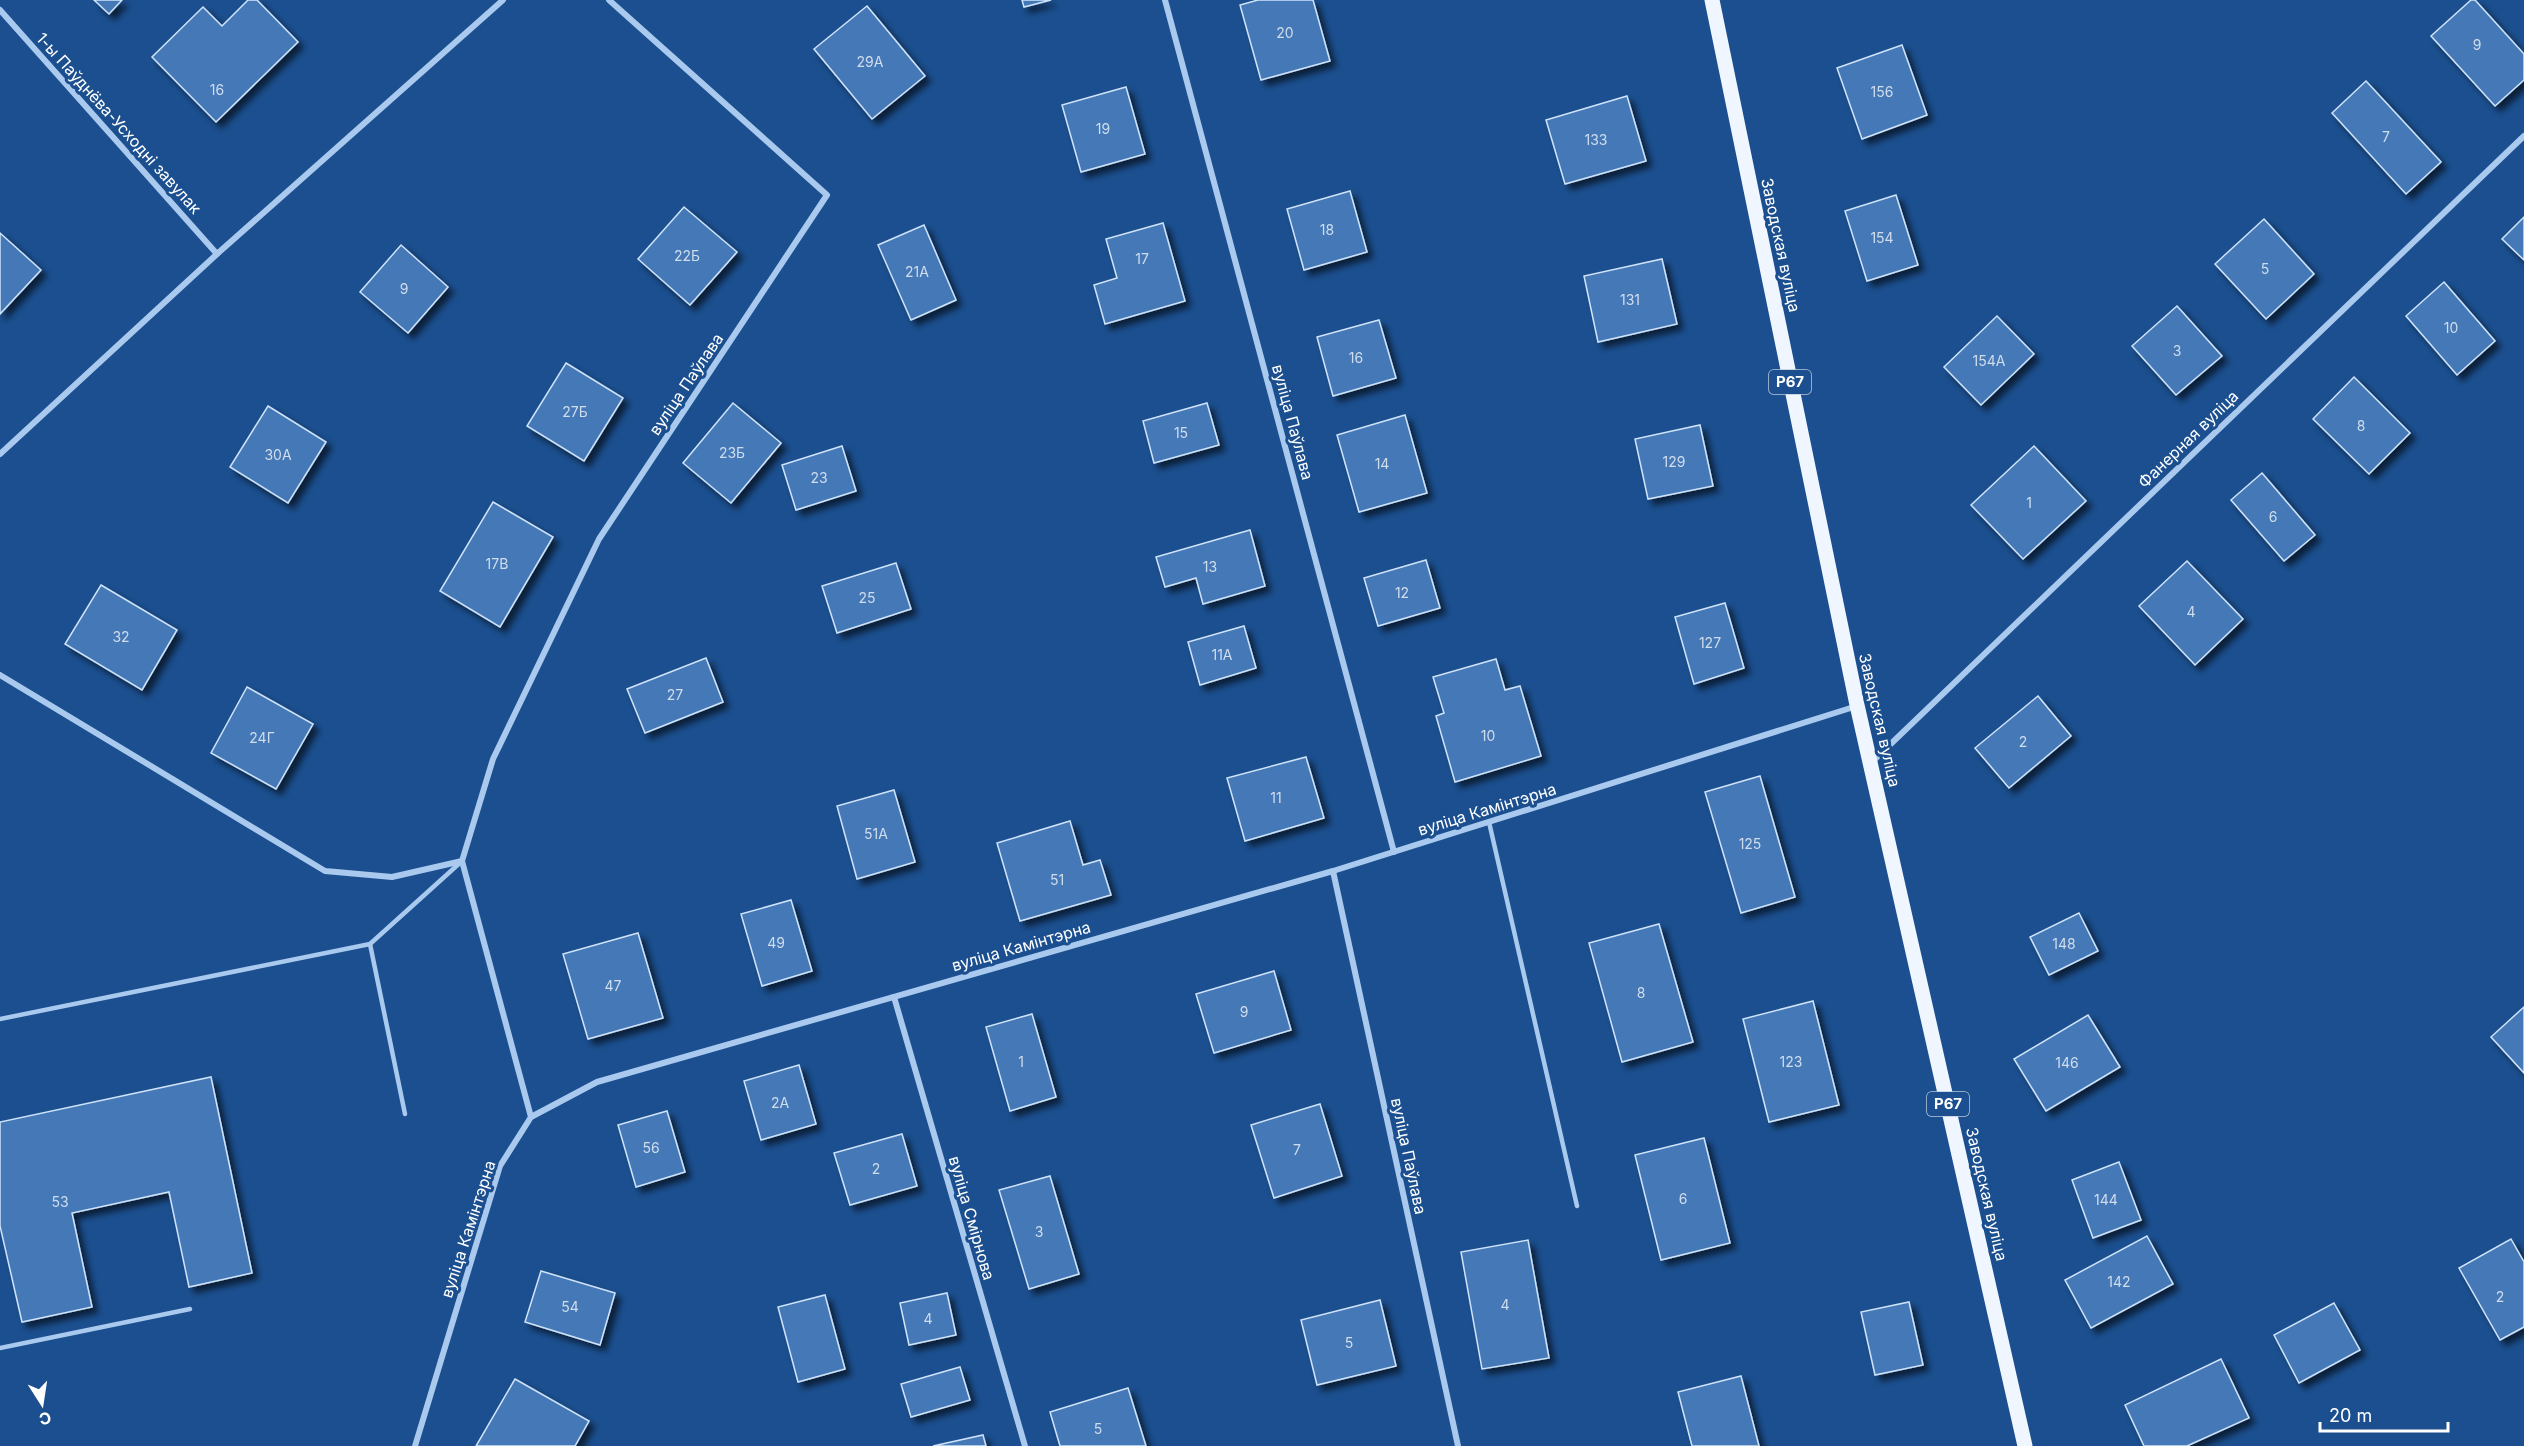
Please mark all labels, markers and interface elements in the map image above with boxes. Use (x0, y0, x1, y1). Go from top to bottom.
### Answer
house number: 20 (1276, 24, 1294, 41)
street label: 1-ы Паўднёва-Усходні завулак (32, 28, 206, 218)
house number: 9 (2473, 36, 2481, 53)
house number: 29А (857, 53, 884, 70)
house number: 16 (210, 81, 224, 98)
house number: 156 (1871, 83, 1893, 100)
house number: 19 (1096, 120, 1110, 137)
house number: 7 (2382, 128, 2390, 145)
house number: 133 (1585, 131, 1608, 148)
street label: Заводская вуліца (1757, 176, 1805, 314)
house number: 18 (1320, 221, 1334, 238)
house number: 154 (1870, 229, 1894, 246)
house number: 22Б (674, 247, 700, 264)
house number: 17 (1135, 250, 1149, 267)
house number: 5 (2261, 260, 2269, 277)
house number: 21А (905, 263, 929, 280)
house number: 9 (400, 280, 408, 297)
house number: 131 (1620, 291, 1640, 308)
house number: 10 (2444, 319, 2458, 336)
street label: вуліца Паўлава (645, 329, 727, 439)
house number: 3 (2173, 342, 2181, 359)
house number: 16 (1349, 349, 1363, 366)
house number: 154А (1973, 352, 2006, 369)
street label: вуліца Паўлава (1268, 362, 1318, 482)
road number: Р67 (1769, 370, 1811, 394)
street label: Фанерная вуліца (2134, 386, 2242, 492)
house number: 27Б (562, 403, 588, 420)
house number: 8 (2357, 417, 2365, 434)
house number: 15 (1174, 424, 1188, 441)
house number: 23Б (719, 444, 745, 461)
house number: 30А (264, 446, 292, 463)
house number: 129 (1663, 453, 1685, 470)
house number: 14 (1375, 455, 1389, 472)
house number: 23 (810, 469, 828, 486)
house number: 1 (2026, 494, 2032, 511)
house number: 6 (2269, 508, 2277, 525)
house number: 17В (486, 555, 508, 572)
house number: 13 (1203, 558, 1217, 575)
house number: 12 (1395, 584, 1409, 601)
house number: 25 (858, 589, 876, 606)
house number: 4 (2186, 603, 2196, 620)
house number: 32 (112, 628, 130, 645)
house number: 127 (1699, 634, 1721, 651)
house number: 11А (1211, 646, 1233, 663)
street label: Заводская вуліца (1855, 651, 1905, 789)
house number: 27 (667, 686, 683, 703)
house number: 10 (1481, 727, 1495, 744)
house number: 24Г (249, 729, 275, 746)
house number: 2 (2019, 733, 2027, 750)
street label: вуліца Камінтэрна (1415, 778, 1559, 840)
house number: 11 (1270, 789, 1282, 806)
house number: 51А (864, 825, 888, 842)
house number: 125 (1739, 835, 1761, 852)
house number: 51 (1050, 871, 1064, 888)
street label: вуліца Камінтэрна (949, 917, 1093, 975)
house number: 49 (767, 934, 785, 951)
house number: 148 (2052, 935, 2076, 952)
house number: 47 (605, 977, 622, 994)
house number: 8 (1637, 984, 1645, 1001)
house number: 9 (1240, 1003, 1248, 1020)
house number: 1 (1018, 1053, 1024, 1070)
house number: 123 (1780, 1053, 1802, 1070)
house number: 146 (2055, 1054, 2079, 1071)
road number: Р67 (1927, 1092, 1969, 1116)
house number: 2А (771, 1094, 789, 1111)
street label: вуліца Паўлава (1387, 1096, 1431, 1216)
street label: Заводская вуліца (1962, 1125, 2012, 1263)
house number: 56 (642, 1139, 660, 1156)
house number: 7 (1293, 1141, 1301, 1158)
street label: вуліца Смірнова (945, 1154, 999, 1282)
street label: вуліца Камінтэрна (436, 1158, 500, 1300)
house number: 2 (872, 1160, 880, 1177)
house number: 6 (1679, 1190, 1687, 1207)
house number: 144 (2094, 1191, 2118, 1208)
house number: 53 (51, 1193, 69, 1210)
house number: 3 (1035, 1223, 1043, 1240)
house number: 142 (2107, 1273, 2131, 1290)
house number: 2 (2496, 1288, 2504, 1305)
house number: 4 (1500, 1296, 1510, 1313)
house number: 54 (561, 1298, 579, 1315)
house number: 4 (923, 1310, 933, 1327)
house number: 5 (1345, 1334, 1353, 1351)
north arrow (12, 1374, 72, 1434)
scale bar (2320, 1395, 2448, 1433)
text: 20 m (2329, 1405, 2372, 1426)
text: С (37, 1408, 53, 1430)
house number: 5 (1094, 1420, 1102, 1437)

